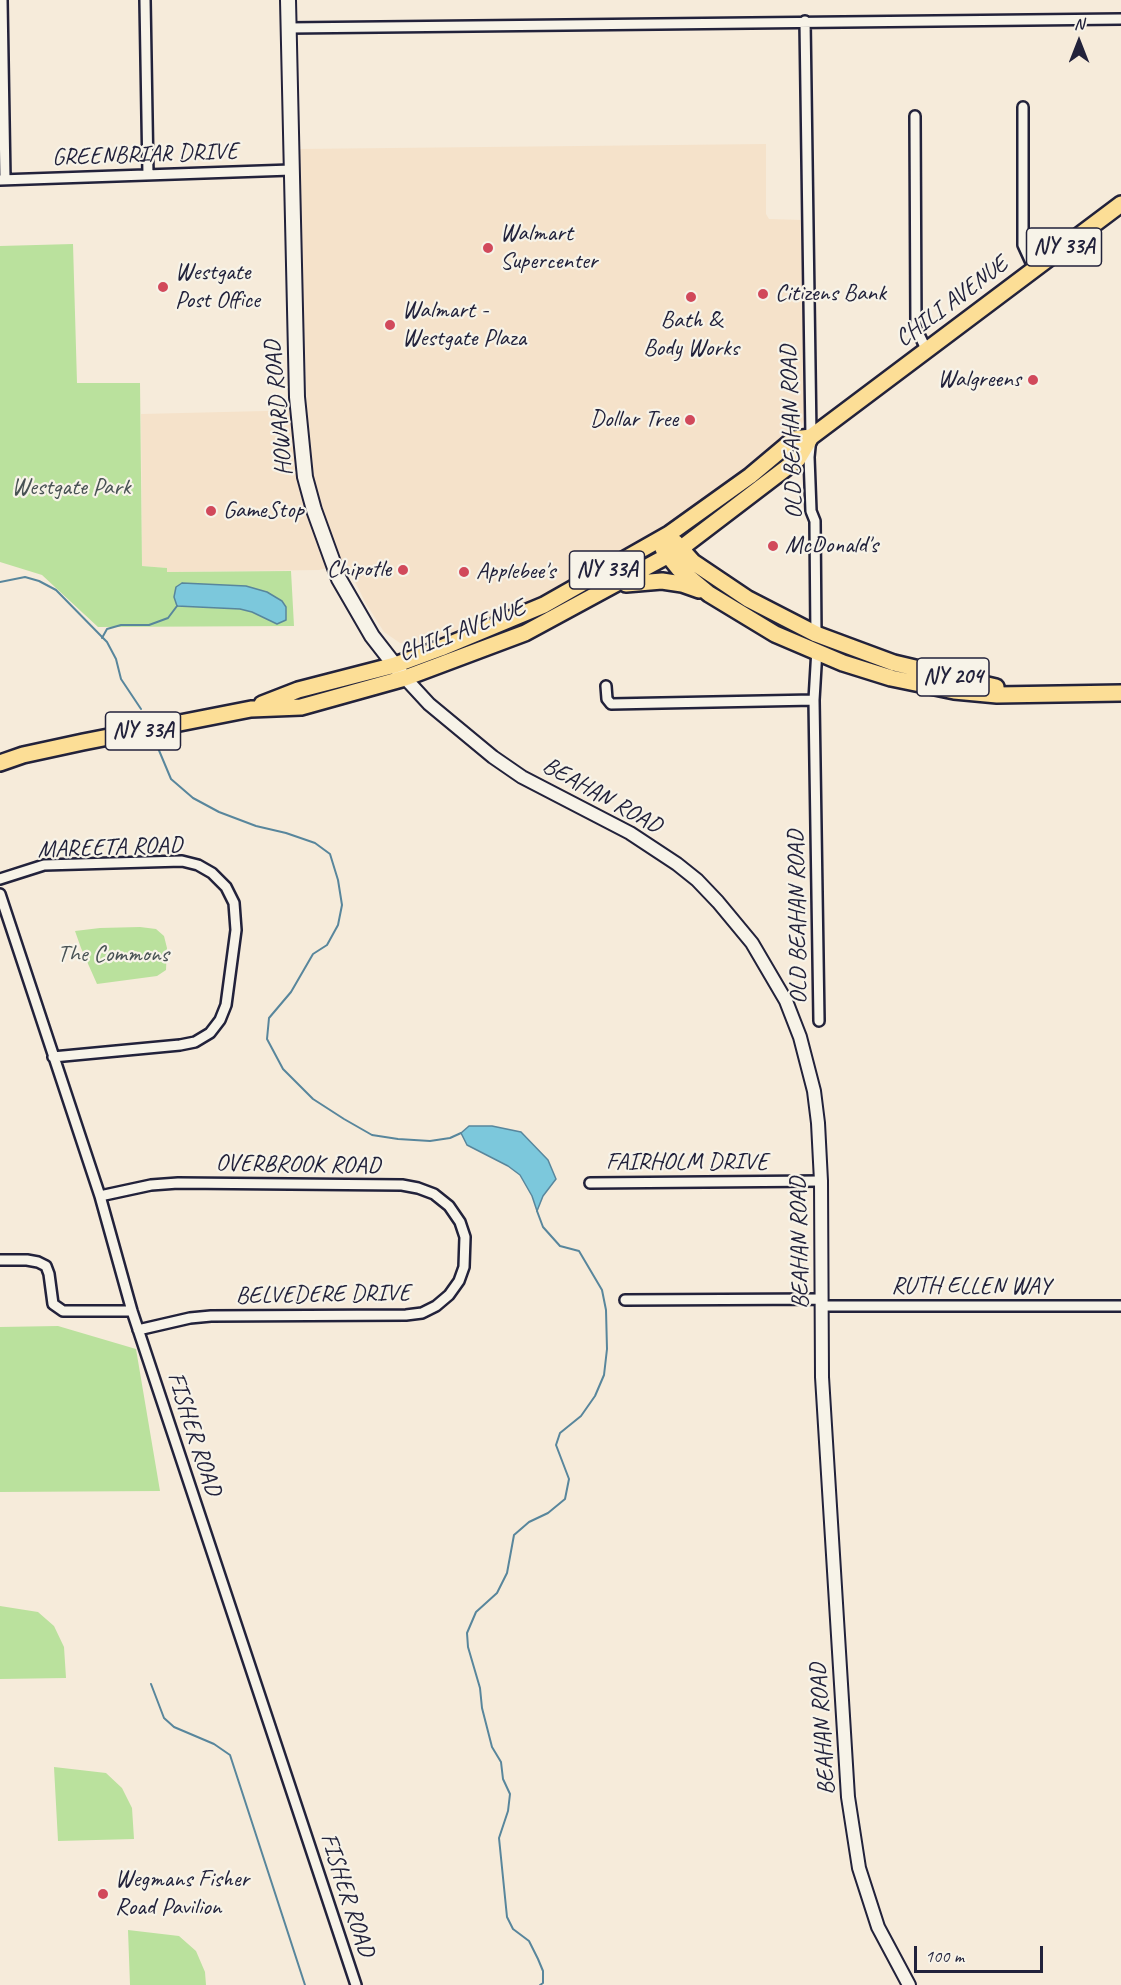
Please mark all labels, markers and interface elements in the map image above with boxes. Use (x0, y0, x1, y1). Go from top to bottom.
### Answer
north arrow (1049, 12, 1109, 72)
text: N (1074, 14, 1084, 34)
street label: GREENBRIAR DRIVE (52, 137, 238, 173)
place label: Walmart Supercenter (500, 220, 598, 276)
road number: NY 33A (1026, 228, 1102, 266)
marker: Walmart Supercenter (481, 241, 495, 255)
street label: CHILI AVENUE (890, 250, 1014, 354)
place label: Westgate Post Office (175, 259, 260, 315)
marker: Westgate Post Office (156, 280, 170, 294)
place label: Citizens Bank (775, 280, 886, 308)
marker: Citizens Bank (756, 287, 770, 301)
marker: Bath & Body Works (684, 290, 698, 304)
place label: Walmart - Westgate Plaza (402, 297, 526, 353)
place label: Bath & Body Works (643, 307, 739, 363)
marker: Walmart - Westgate Plaza (383, 318, 397, 332)
street label: HOWARD ROAD (259, 339, 299, 477)
street label: OLD BEAHAN ROAD (775, 345, 809, 519)
place label: Walgreens (937, 366, 1021, 394)
marker: Walgreens (1026, 373, 1040, 387)
place label: Dollar Tree (590, 406, 678, 434)
marker: Dollar Tree (683, 413, 697, 427)
park label: Westgate Park (11, 474, 131, 502)
place label: GameStop (223, 497, 304, 525)
marker: GameStop (204, 504, 218, 518)
place label: McDonald's (785, 532, 878, 560)
marker: McDonald's (766, 539, 780, 553)
road number: NY 33A (570, 551, 644, 589)
place label: Chipotle (327, 556, 391, 584)
place label: Applebee's (476, 558, 555, 586)
marker: Chipotle (396, 563, 410, 577)
marker: Applebee's (457, 565, 471, 579)
street label: CHILI AVENUE (395, 594, 529, 668)
road number: NY 204 (917, 658, 989, 696)
road number: NY 33A (106, 712, 180, 750)
street label: BEAHAN ROAD (537, 751, 667, 841)
street label: OLD BEAHAN ROAD (782, 830, 814, 1004)
street label: MAREETA ROAD (37, 831, 183, 865)
park label: The Commons (57, 941, 169, 969)
street label: OVERBROOK ROAD (215, 1149, 381, 1181)
street label: FAIRHOLM DRIVE (606, 1149, 768, 1177)
street label: BEAHAN ROAD (784, 1177, 816, 1309)
street label: RUTH ELLEN WAY (891, 1273, 1051, 1301)
street label: BELVEDERE DRIVE (235, 1279, 411, 1311)
street label: FISHER ROAD (160, 1369, 228, 1499)
street label: BEAHAN ROAD (804, 1662, 842, 1796)
street label: FISHER ROAD (313, 1830, 381, 1960)
place label: Wegmans Fisher Road Pavilion (115, 1866, 249, 1922)
marker: Wegmans Fisher Road Pavilion (96, 1887, 110, 1901)
scale bar (917, 1934, 1046, 1972)
text: 100 m (925, 1945, 964, 1967)

